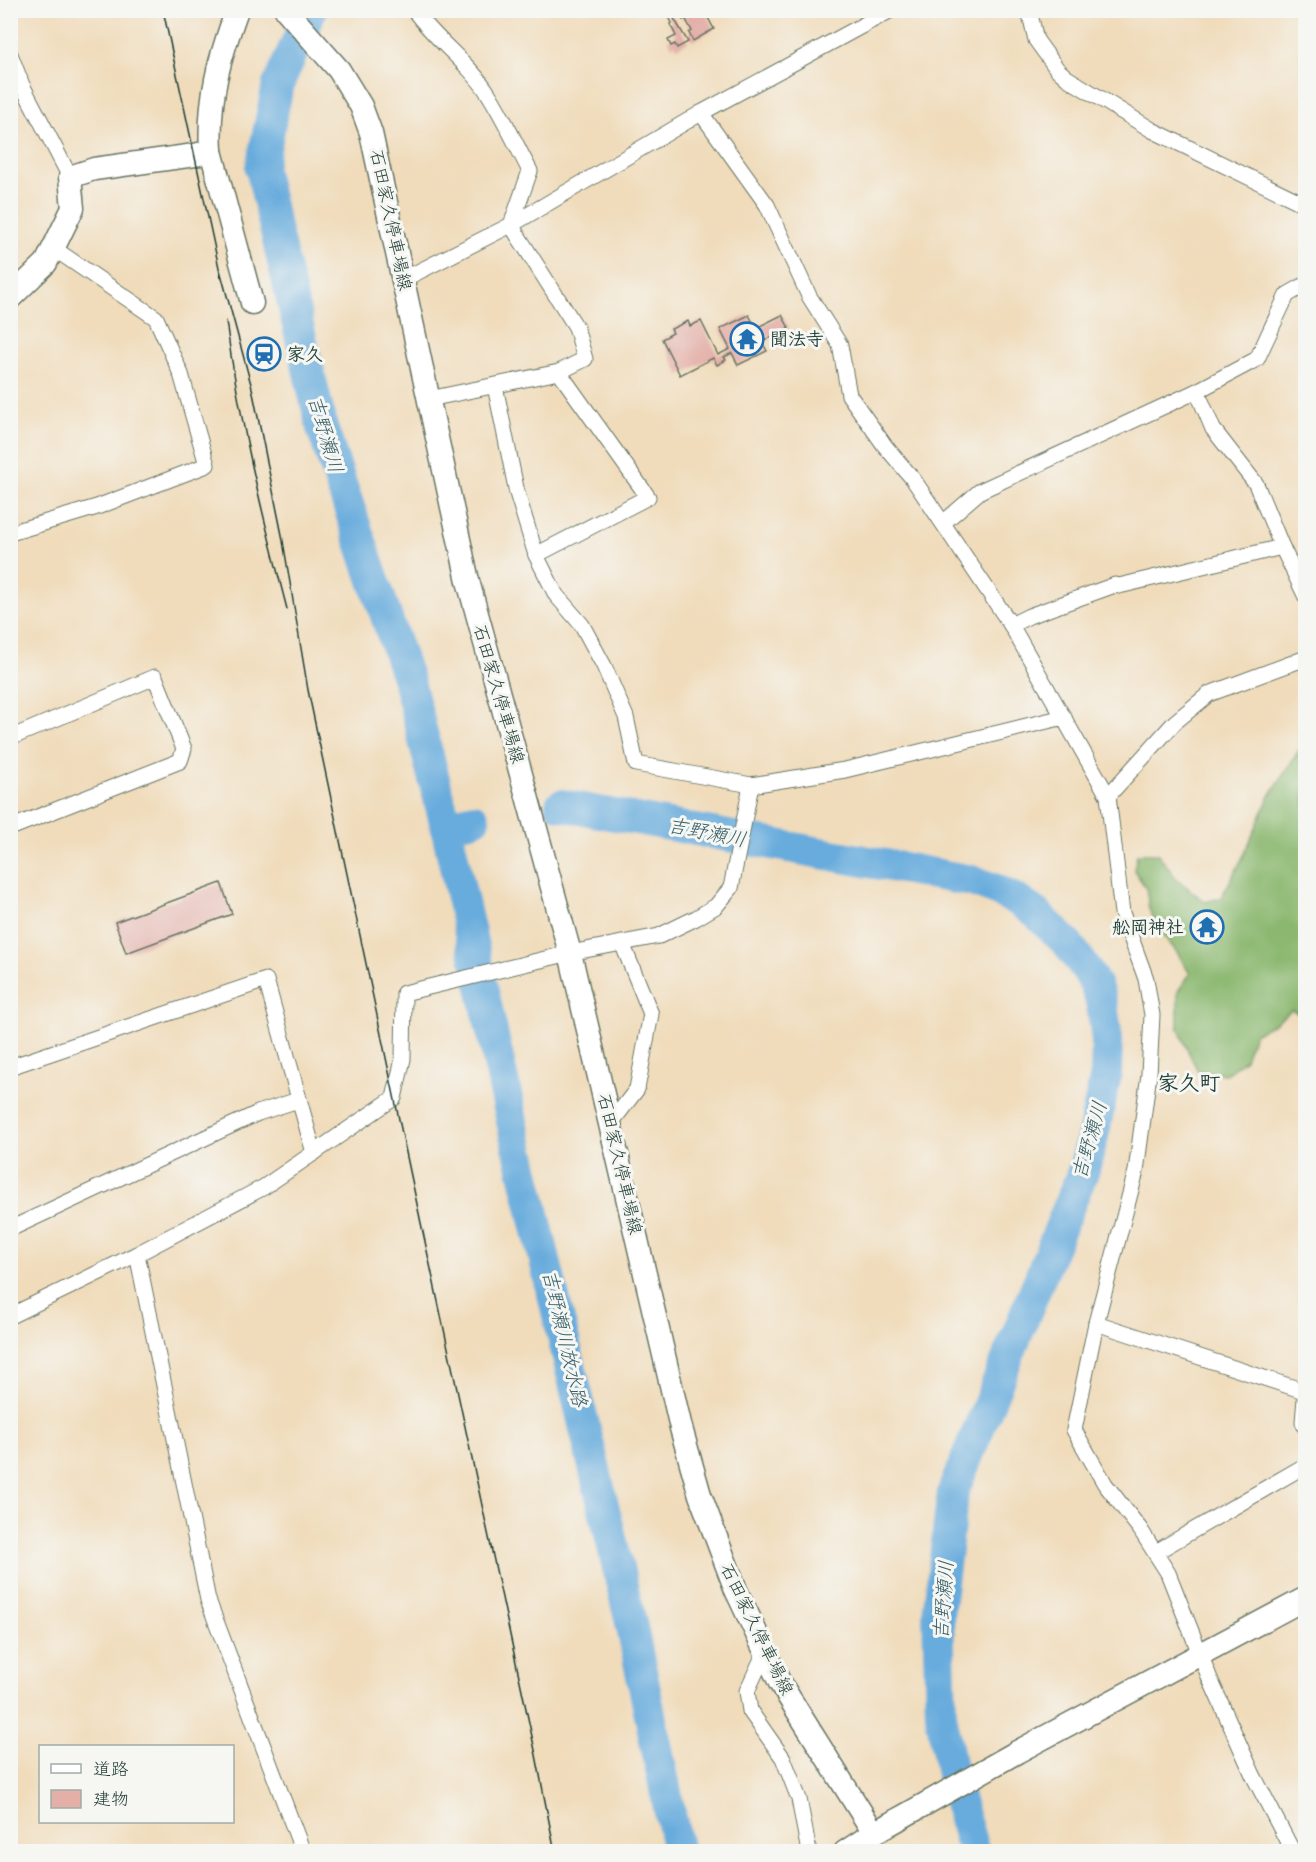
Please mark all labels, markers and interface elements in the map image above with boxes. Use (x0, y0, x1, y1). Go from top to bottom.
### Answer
street label: 石田家久停車場線 (360, 147, 419, 294)
temple icon: 聞法寺 (729, 321, 765, 357)
place label: 聞法寺 (770, 326, 824, 355)
station icon: 家久 (246, 336, 282, 372)
place label: 家久 (287, 341, 323, 370)
water label: 吉野瀬川 (298, 392, 350, 477)
street label: 石田家久停車場線 (464, 621, 531, 768)
water label: 吉野瀬川 (664, 811, 749, 857)
temple icon: 舩岡神社 (1189, 909, 1225, 945)
place label: 舩岡神社 (1112, 914, 1184, 943)
district label: 家久町 (1158, 1068, 1221, 1101)
street label: 石田家久停車場線 (588, 1091, 649, 1238)
water label: 吉野瀬川 (1065, 1098, 1117, 1183)
water label: 吉野瀬川放水路 (532, 1267, 595, 1411)
street label: 石田家久停車場線 (711, 1559, 800, 1701)
water label: 吉野瀬川 (926, 1559, 964, 1641)
legend (39, 1745, 234, 1823)
text: 道路 (93, 1756, 129, 1785)
text: 建物 (93, 1786, 129, 1815)

